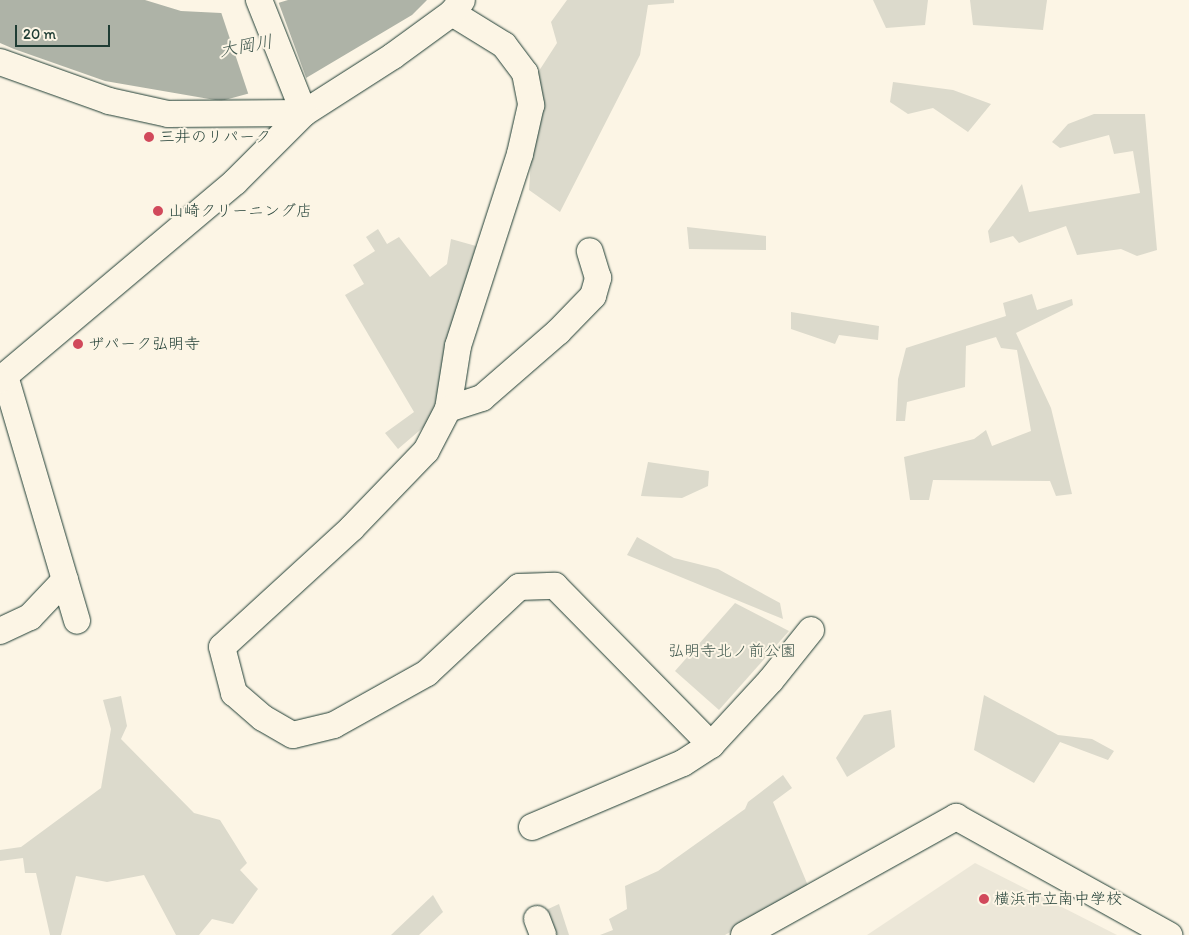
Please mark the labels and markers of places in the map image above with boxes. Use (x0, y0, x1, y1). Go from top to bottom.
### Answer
place label: 三井のリパーク (159, 127, 271, 147)
marker: 三井のリパーク (143, 131, 155, 143)
place label: 山崎クリーニング店 (168, 201, 312, 221)
marker: 山崎クリーニング店 (152, 205, 164, 217)
place label: ザパーク弘明寺 (88, 334, 200, 354)
marker: ザパーク弘明寺 (72, 338, 84, 350)
place label: 横浜市立南中学校 (994, 889, 1122, 909)
marker: 横浜市立南中学校 (978, 893, 990, 905)

